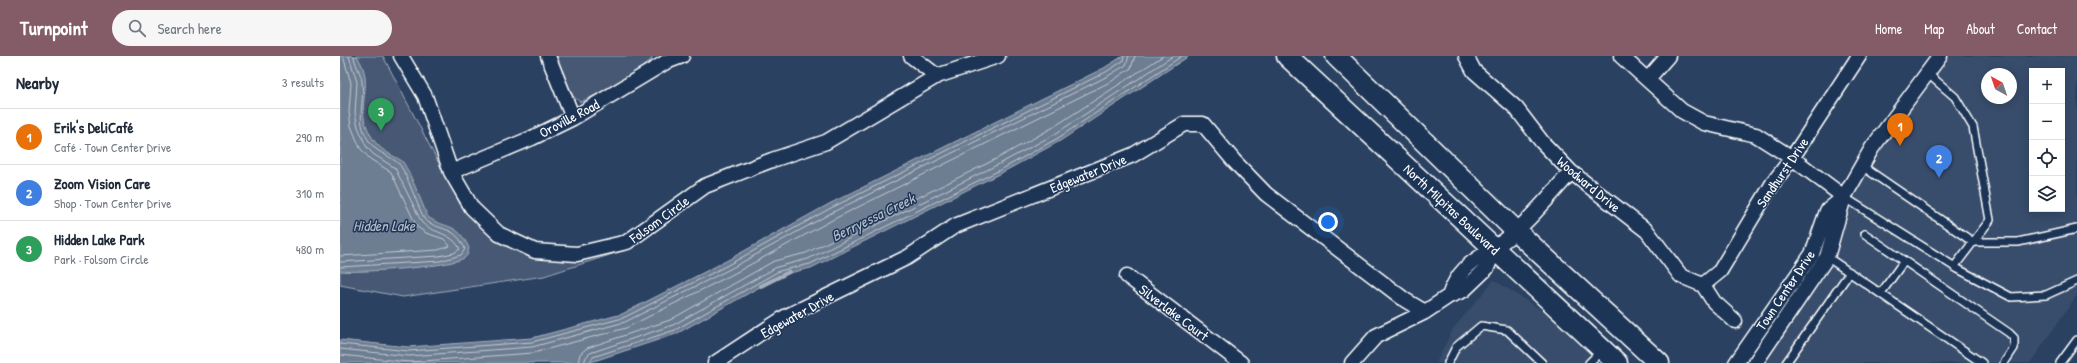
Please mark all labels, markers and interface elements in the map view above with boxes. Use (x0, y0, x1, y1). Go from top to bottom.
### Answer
search box (112, 10, 392, 46)
text: Turnpoint (20, 15, 88, 41)
icon: search (126, 17, 148, 39)
text: Search here (158, 18, 222, 39)
text: Home (1875, 19, 1902, 38)
text: Map (1924, 19, 1944, 38)
text: About (1966, 19, 1995, 38)
text: Contact (2017, 19, 2057, 38)
north arrow (1981, 68, 2017, 104)
map controls (2029, 68, 2065, 212)
button: + (2029, 68, 2065, 104)
text: Nearby (16, 71, 59, 94)
text: 3 results (282, 73, 324, 91)
street label: Oroville Road (536, 94, 603, 142)
pin: 3 (368, 98, 394, 131)
button: − (2029, 104, 2065, 140)
pin: 1 (1887, 113, 1913, 146)
text: Erik's DeliCafé (54, 117, 134, 138)
text: 1 (27, 128, 31, 146)
text: 290 m (295, 128, 324, 146)
street label: Sandhurst Drive (1752, 133, 1813, 211)
text: Café · Town Center Drive (54, 138, 171, 156)
button: locate (2029, 140, 2065, 176)
pin: 2 (1926, 145, 1952, 178)
street label: Edgewater Drive (1047, 149, 1130, 198)
street label: Woodward Drive (1553, 152, 1625, 217)
street label: North Milpitas Boulevard (1399, 159, 1505, 260)
text: Zoom Vision Care (54, 173, 150, 194)
button: layers (2029, 176, 2065, 212)
text: 2 (26, 184, 32, 202)
text: 310 m (296, 184, 324, 202)
water label: Berryessa Creek (828, 187, 920, 246)
street label: Folsom Circle (625, 191, 693, 248)
text: Shop · Town Center Drive (54, 194, 171, 212)
your location (1318, 212, 1338, 232)
water label: Hidden Lake (353, 215, 416, 236)
text: Hidden Lake Park (54, 229, 144, 250)
text: 3 (26, 240, 32, 258)
text: 480 m (296, 240, 324, 258)
street label: Town Center Drive (1751, 246, 1819, 334)
text: Park · Folsom Circle (54, 250, 149, 268)
street label: Silverlake Court (1135, 279, 1213, 345)
street label: Edgewater Drive (757, 286, 838, 343)

